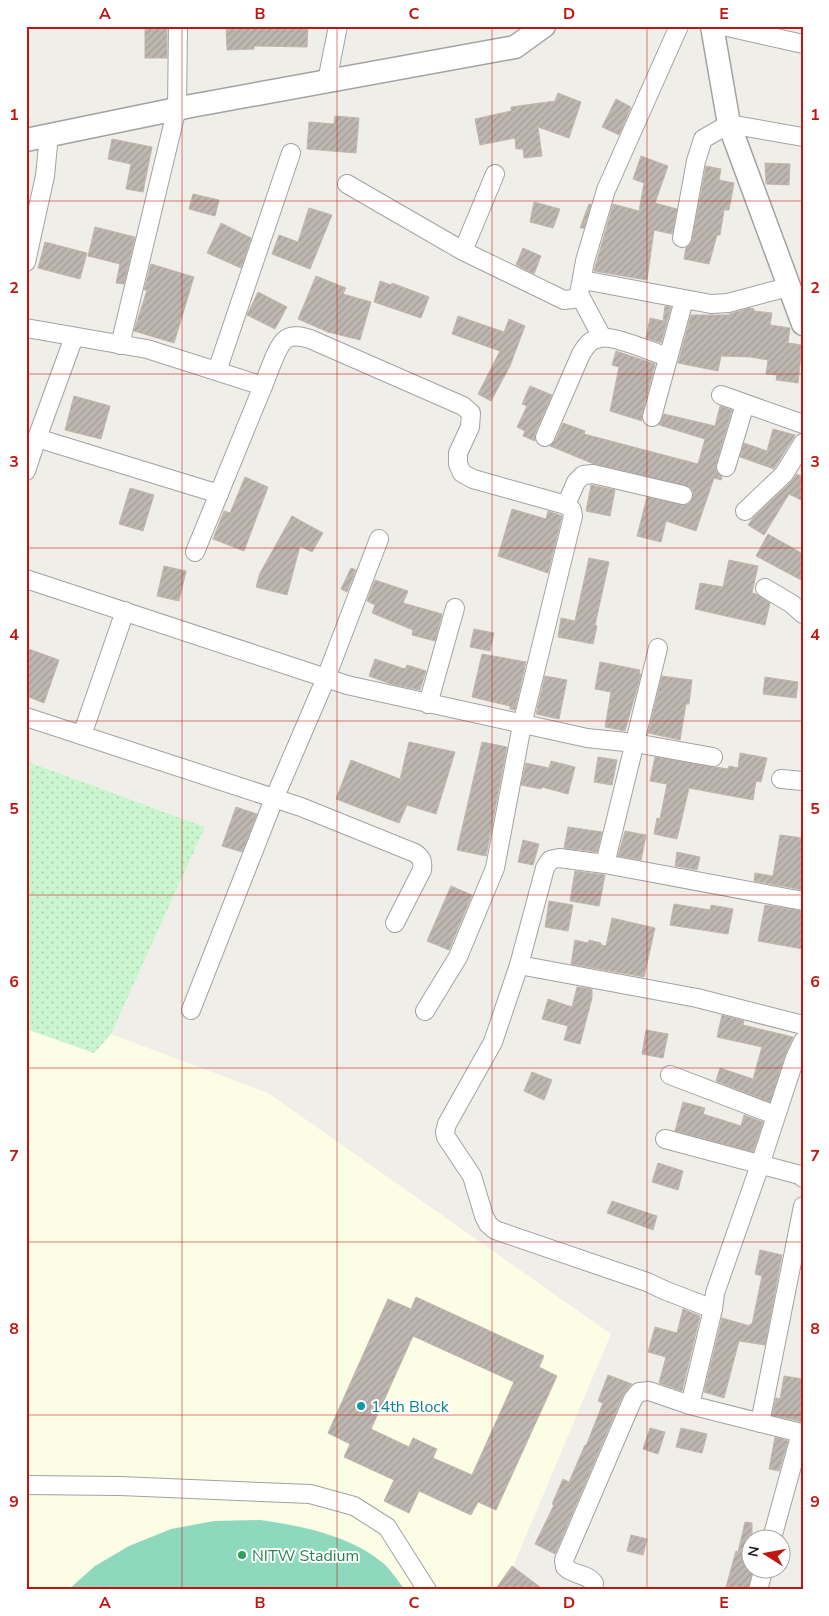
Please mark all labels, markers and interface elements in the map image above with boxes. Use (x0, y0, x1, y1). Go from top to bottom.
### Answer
text: A (99, 3, 111, 25)
text: B (254, 3, 266, 25)
text: C (409, 3, 420, 25)
text: D (563, 3, 575, 25)
text: E (719, 3, 729, 25)
text: 1 (9, 104, 19, 126)
text: 1 (810, 104, 820, 126)
text: 2 (9, 277, 19, 299)
text: 2 (810, 277, 820, 299)
text: 3 (9, 451, 19, 473)
text: 3 (810, 451, 820, 473)
text: 4 (9, 624, 19, 646)
text: 4 (810, 624, 820, 646)
text: 5 (9, 798, 19, 820)
text: 5 (810, 798, 820, 820)
text: 6 (9, 971, 19, 993)
text: 6 (810, 971, 820, 993)
text: 7 (9, 1145, 19, 1167)
text: 7 (810, 1145, 820, 1167)
text: 8 (9, 1318, 19, 1340)
text: 8 (810, 1318, 820, 1340)
place label: 14th Block (371, 1396, 450, 1418)
marker: 14th Block (355, 1400, 367, 1412)
text: 9 (9, 1491, 19, 1513)
text: 9 (810, 1491, 820, 1513)
north arrow (742, 1528, 792, 1578)
place label: NITW Stadium (252, 1545, 359, 1567)
text: N (743, 1545, 764, 1559)
marker: NITW Stadium (236, 1549, 248, 1561)
text: A (99, 1592, 111, 1614)
text: B (254, 1592, 266, 1614)
text: C (409, 1592, 420, 1614)
text: D (563, 1592, 575, 1614)
text: E (719, 1592, 729, 1614)

